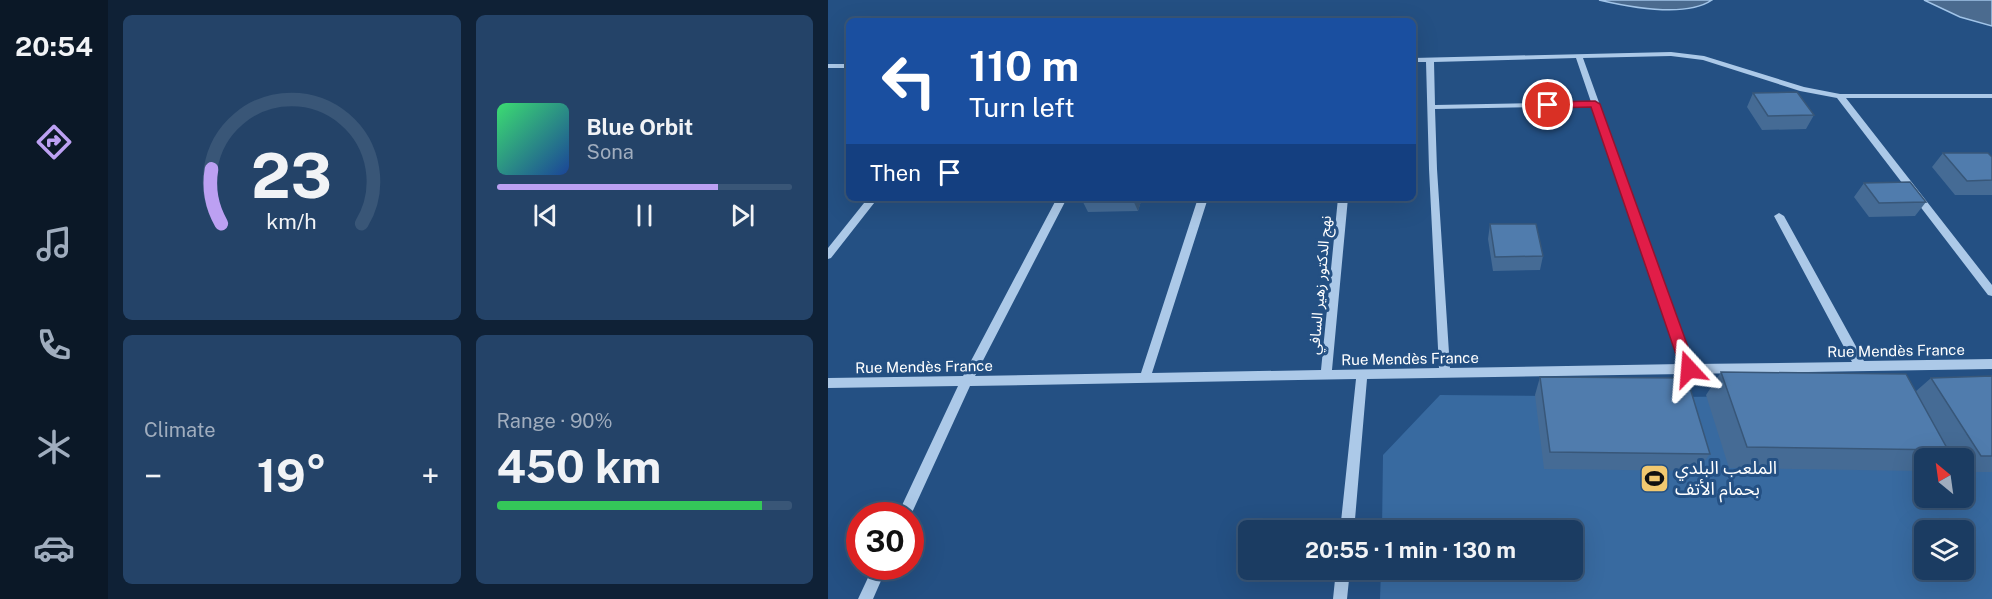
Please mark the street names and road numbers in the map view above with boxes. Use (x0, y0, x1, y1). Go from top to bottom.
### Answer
street label: نهج الدكتور زهير السافي (1305, 215, 1338, 356)
street label: Rue Mendès France (1827, 341, 1965, 360)
street label: Rue Mendès France (1341, 349, 1479, 368)
street label: Rue Mendès France (855, 357, 993, 376)

